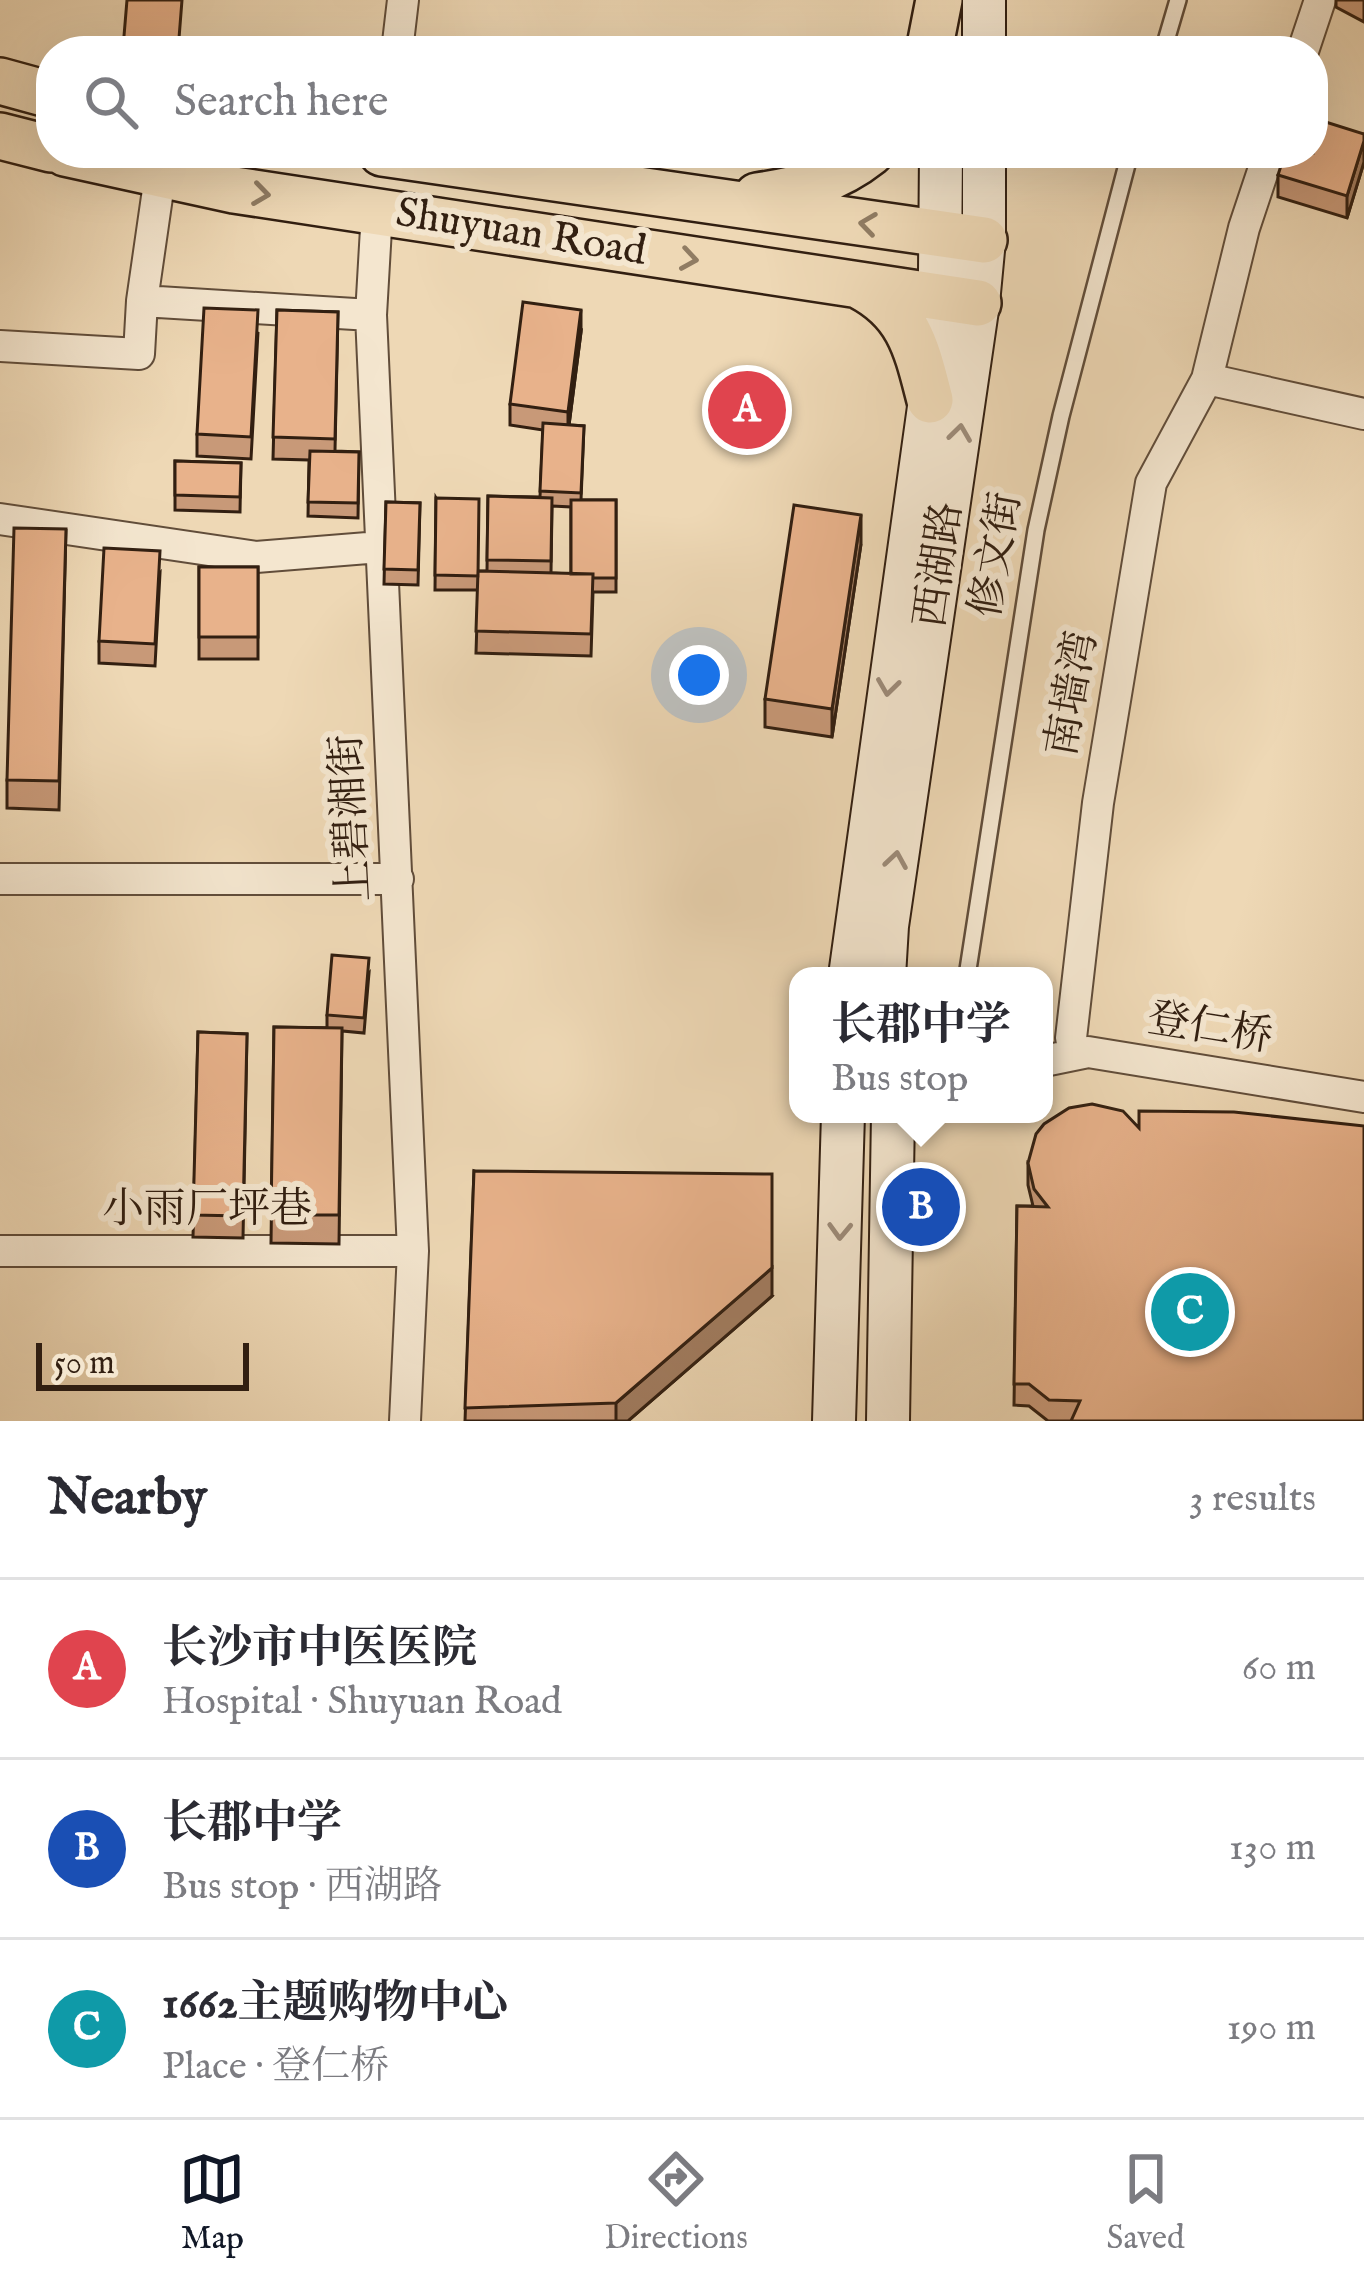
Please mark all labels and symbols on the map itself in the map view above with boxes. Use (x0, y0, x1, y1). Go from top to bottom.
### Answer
one-way arrow (252, 180, 271, 206)
street label: Shuyuan Road (392, 187, 650, 279)
one-way arrow (859, 212, 878, 238)
one-way arrow (678, 245, 698, 270)
pin: A (708, 365, 786, 455)
one-way arrow (946, 423, 972, 442)
street label: 修文街 (960, 488, 1034, 622)
street label: 西湖路 (905, 499, 975, 631)
street label: 南墙湾 (1036, 627, 1110, 761)
your location (669, 645, 729, 705)
one-way arrow (876, 677, 902, 696)
street label: 上碧湘街 (321, 733, 383, 903)
one-way arrow (883, 850, 908, 870)
street label: 登仁桥 (1144, 993, 1276, 1065)
pin: B (882, 1162, 960, 1252)
street label: 小雨厂坪巷 (102, 1184, 312, 1237)
one-way arrow (827, 1222, 853, 1241)
pin: C (1151, 1267, 1229, 1357)
scale bar (36, 1337, 249, 1390)

